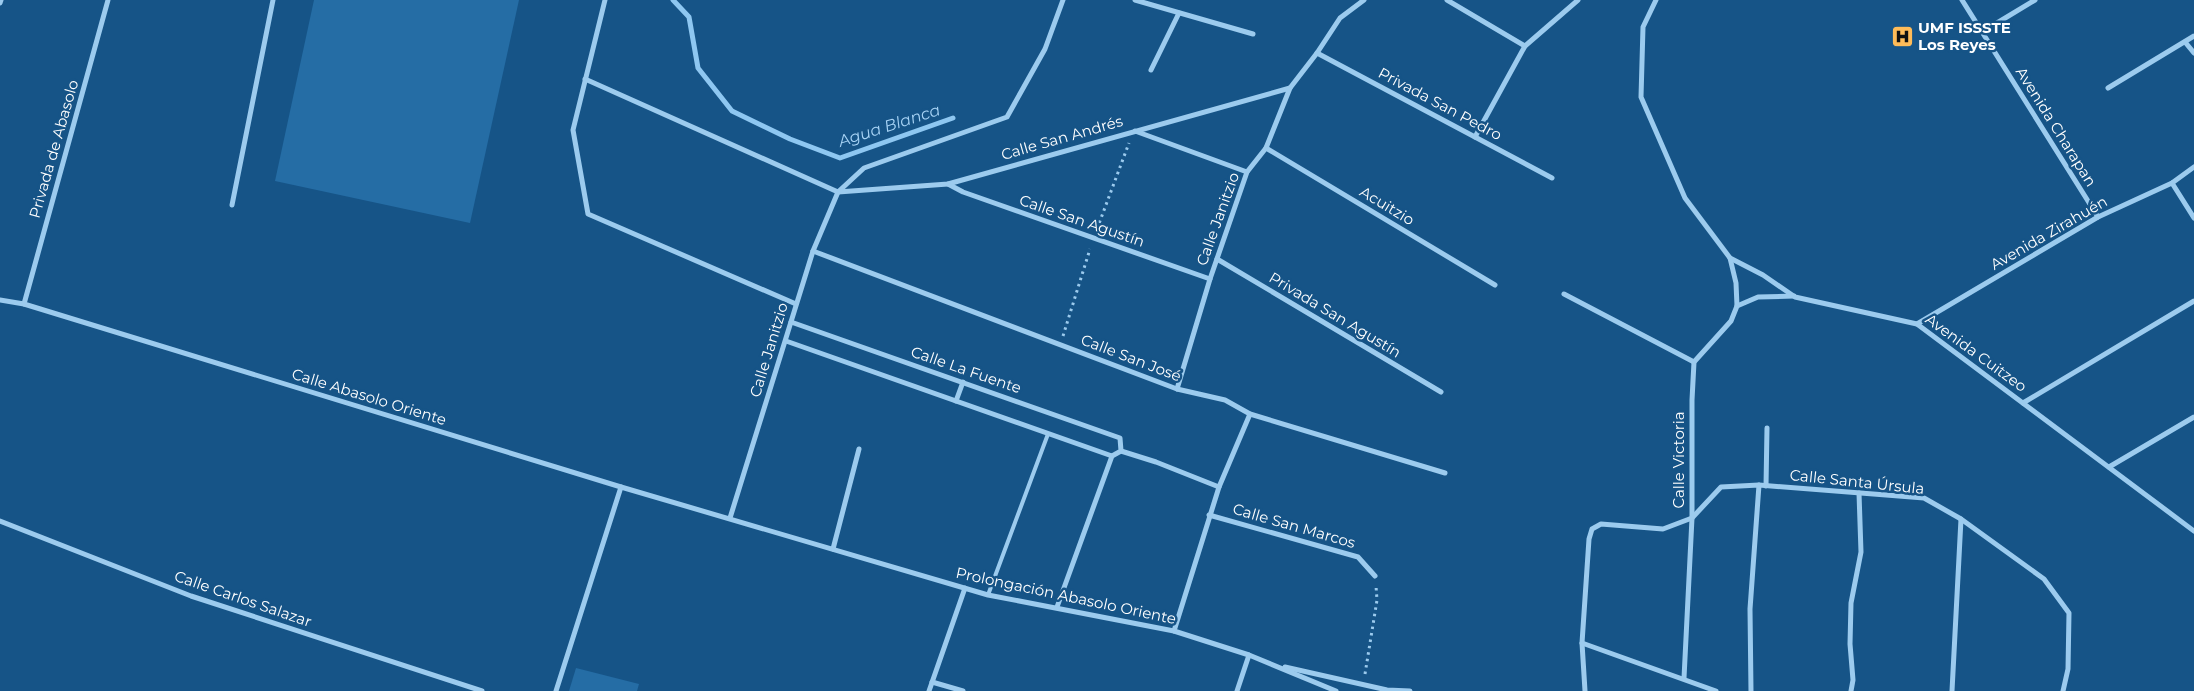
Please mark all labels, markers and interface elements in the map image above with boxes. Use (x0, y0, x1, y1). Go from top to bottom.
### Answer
place label: UMF ISSSTE Los Reyes (1918, 18, 2011, 54)
hospital icon: UMF ISSSTE Los Reyes (1890, 25, 1914, 49)
street label: Privada San Pedro (1375, 63, 1505, 144)
street label: Avenida Charapan (2012, 63, 2101, 190)
street label: Privada de Abasolo (25, 77, 82, 220)
water label: Agua Blanca (835, 100, 943, 151)
street label: Calle San Andrés (999, 111, 1125, 164)
street label: Calle Janitzio (1192, 170, 1243, 268)
street label: Acuitzio (1357, 182, 1418, 229)
street label: Calle San Agustín (1017, 190, 1147, 251)
street label: Avenida Zirahuén (1987, 191, 2111, 274)
street label: Privada San Agustín (1266, 268, 1405, 362)
street label: Calle Janitzio (745, 300, 792, 400)
street label: Avenida Cuitzeo (1922, 309, 2031, 396)
street label: Calle San José (1078, 330, 1184, 385)
street label: Calle La Fuente (909, 342, 1024, 397)
street label: Calle Abasolo Oriente (289, 364, 449, 429)
street label: Calle Victoria (1669, 411, 1688, 509)
street label: Calle Santa Úrsula (1789, 465, 1925, 498)
street label: Calle San Marcos (1231, 499, 1358, 552)
street label: Prolongación Abasolo Oriente (954, 563, 1178, 628)
street label: Calle Carlos Salazar (172, 566, 314, 631)

